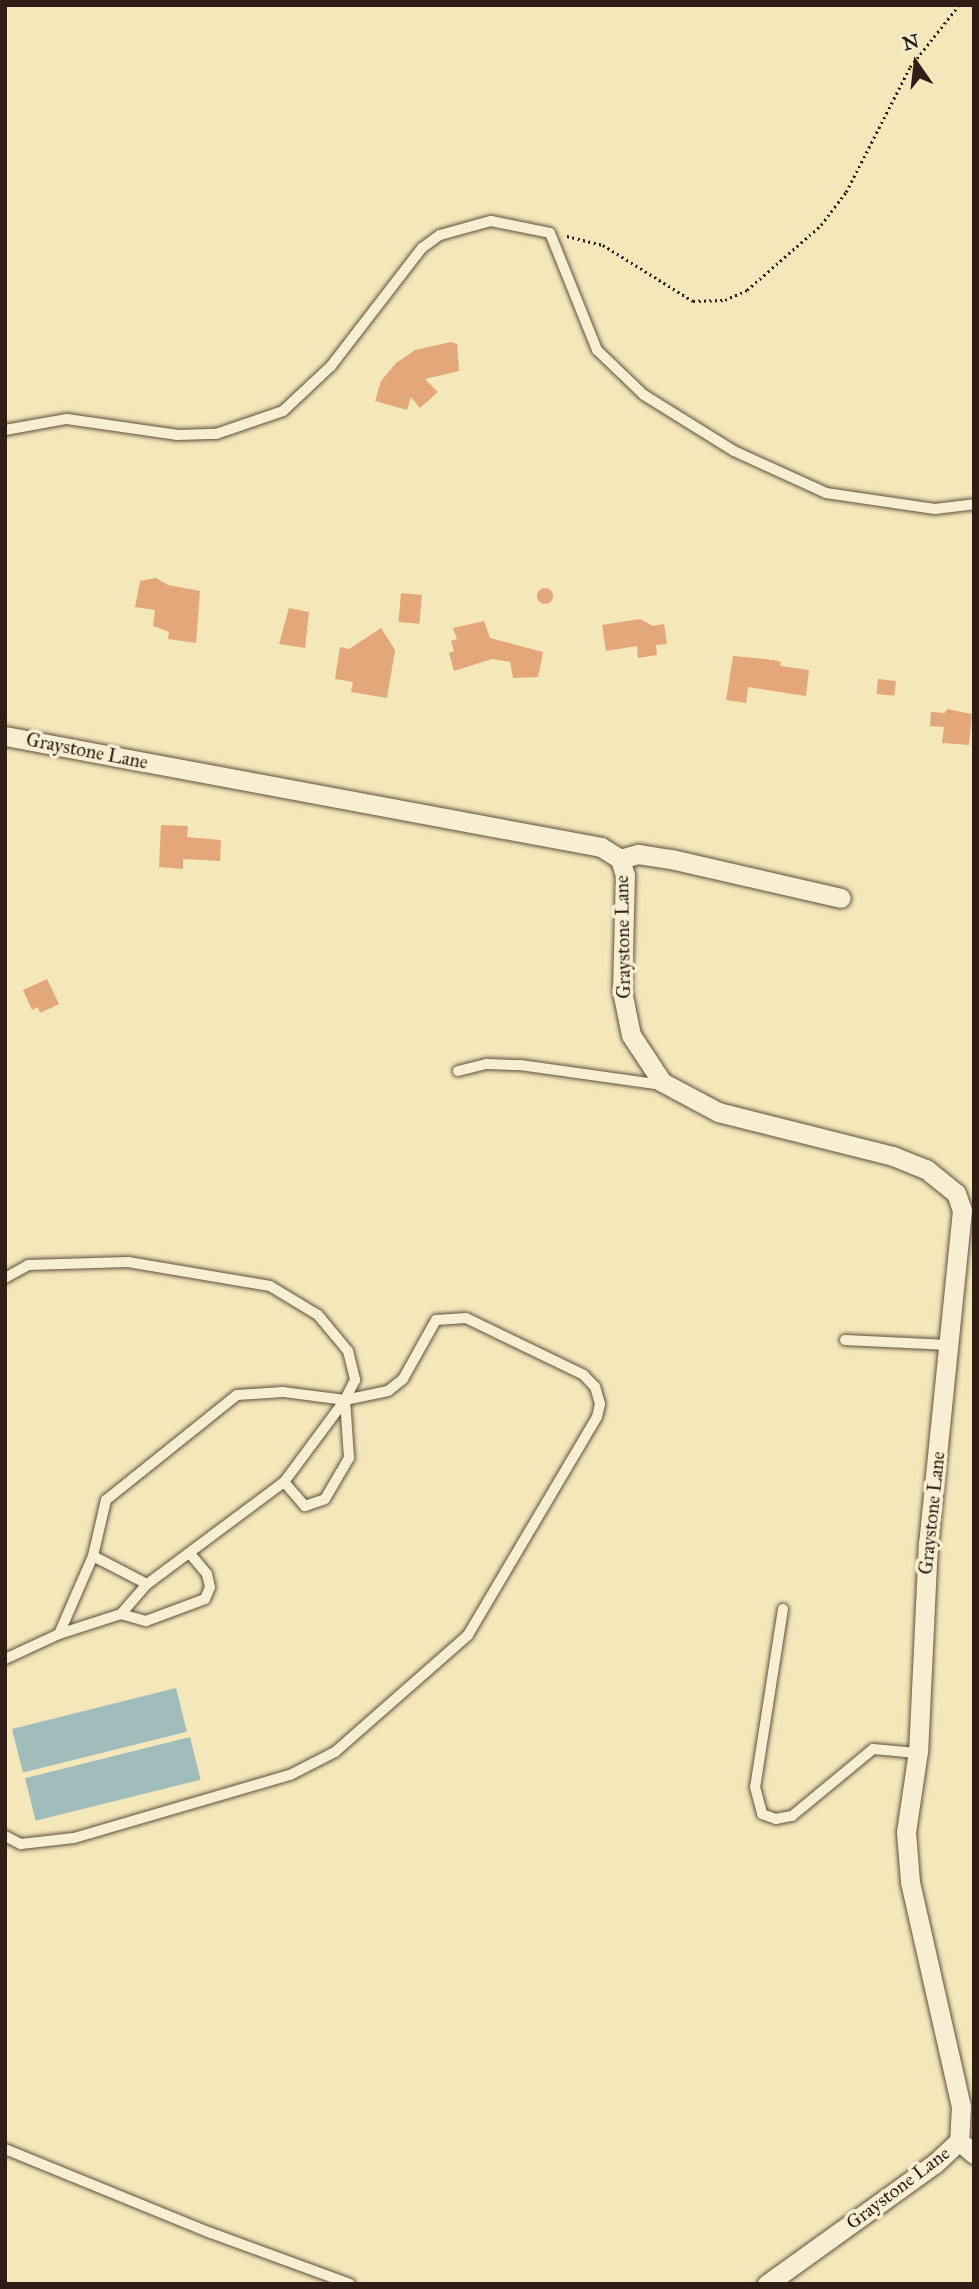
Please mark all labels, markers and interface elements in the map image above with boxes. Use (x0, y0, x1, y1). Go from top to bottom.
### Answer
north arrow (881, 28, 951, 98)
text: N (900, 29, 921, 55)
street label: Graystone Lane (24, 728, 150, 774)
street label: Graystone Lane (611, 875, 635, 999)
street label: Graystone Lane (914, 1450, 950, 1576)
street label: Graystone Lane (842, 2142, 954, 2234)

